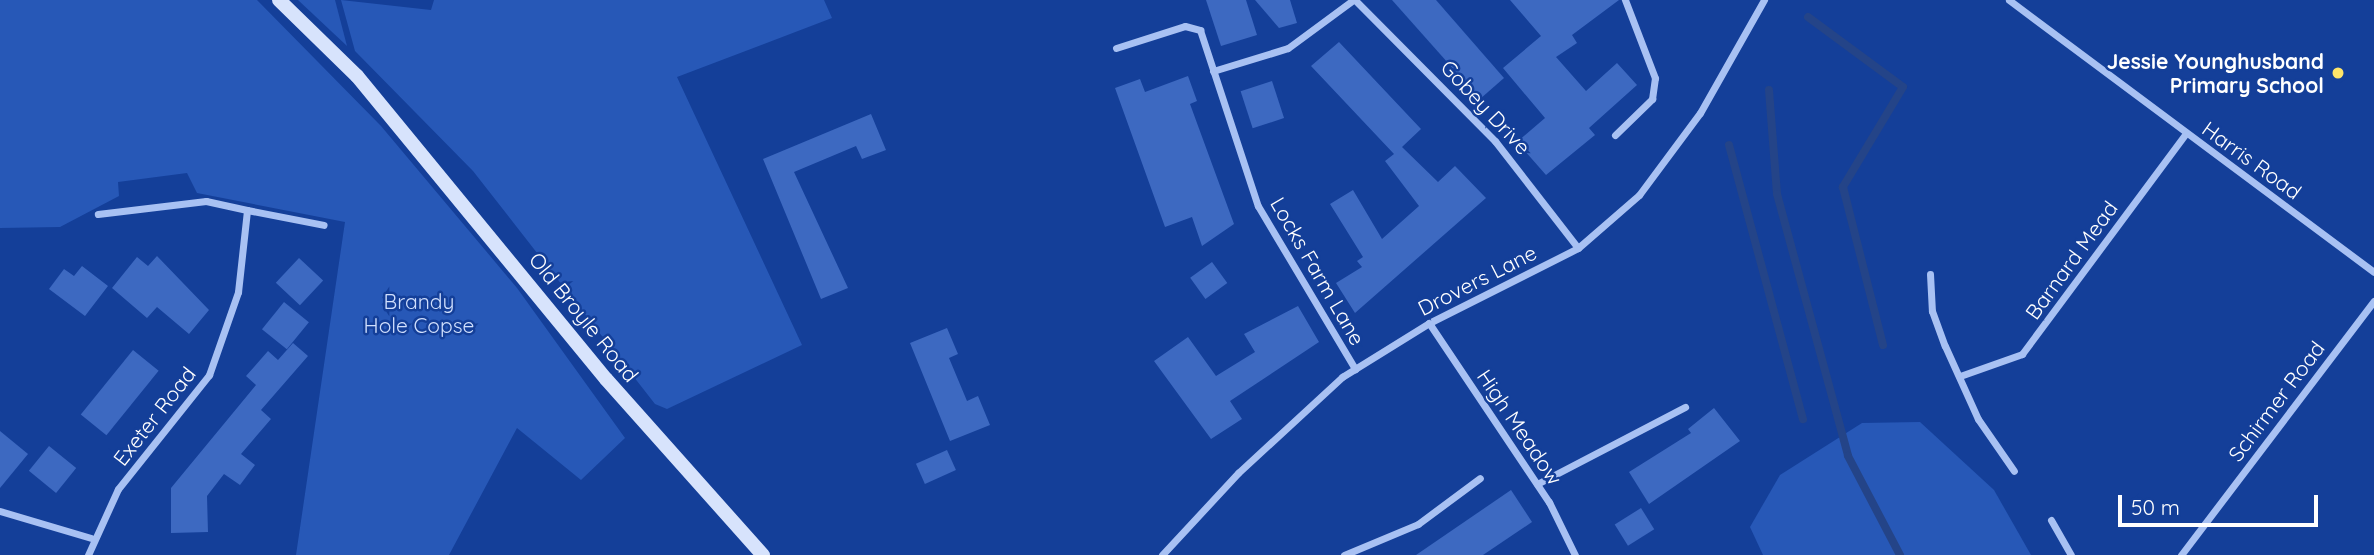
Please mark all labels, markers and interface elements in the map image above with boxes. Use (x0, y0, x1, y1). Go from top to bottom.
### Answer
place label: Jessie Younghusband Primary School (2107, 48, 2324, 98)
street label: Gobey Drive (1436, 55, 1536, 159)
marker: Jessie Younghusband Primary School (2330, 65, 2346, 81)
street label: Harris Road (2198, 116, 2306, 204)
street label: Locks Farm Lane (1265, 193, 1371, 349)
street label: Barnard Mead (2020, 196, 2122, 324)
street label: Drovers Lane (1413, 239, 1541, 321)
street label: Old Broyle Road (524, 247, 644, 387)
park label: Brandy Hole Copse (364, 288, 474, 338)
street label: Schirmer Road (2223, 336, 2329, 466)
street label: Exeter Road (108, 362, 200, 470)
street label: High Meadow (1472, 365, 1568, 489)
scale bar (2122, 482, 2322, 526)
text: 50 m (2131, 494, 2180, 520)

